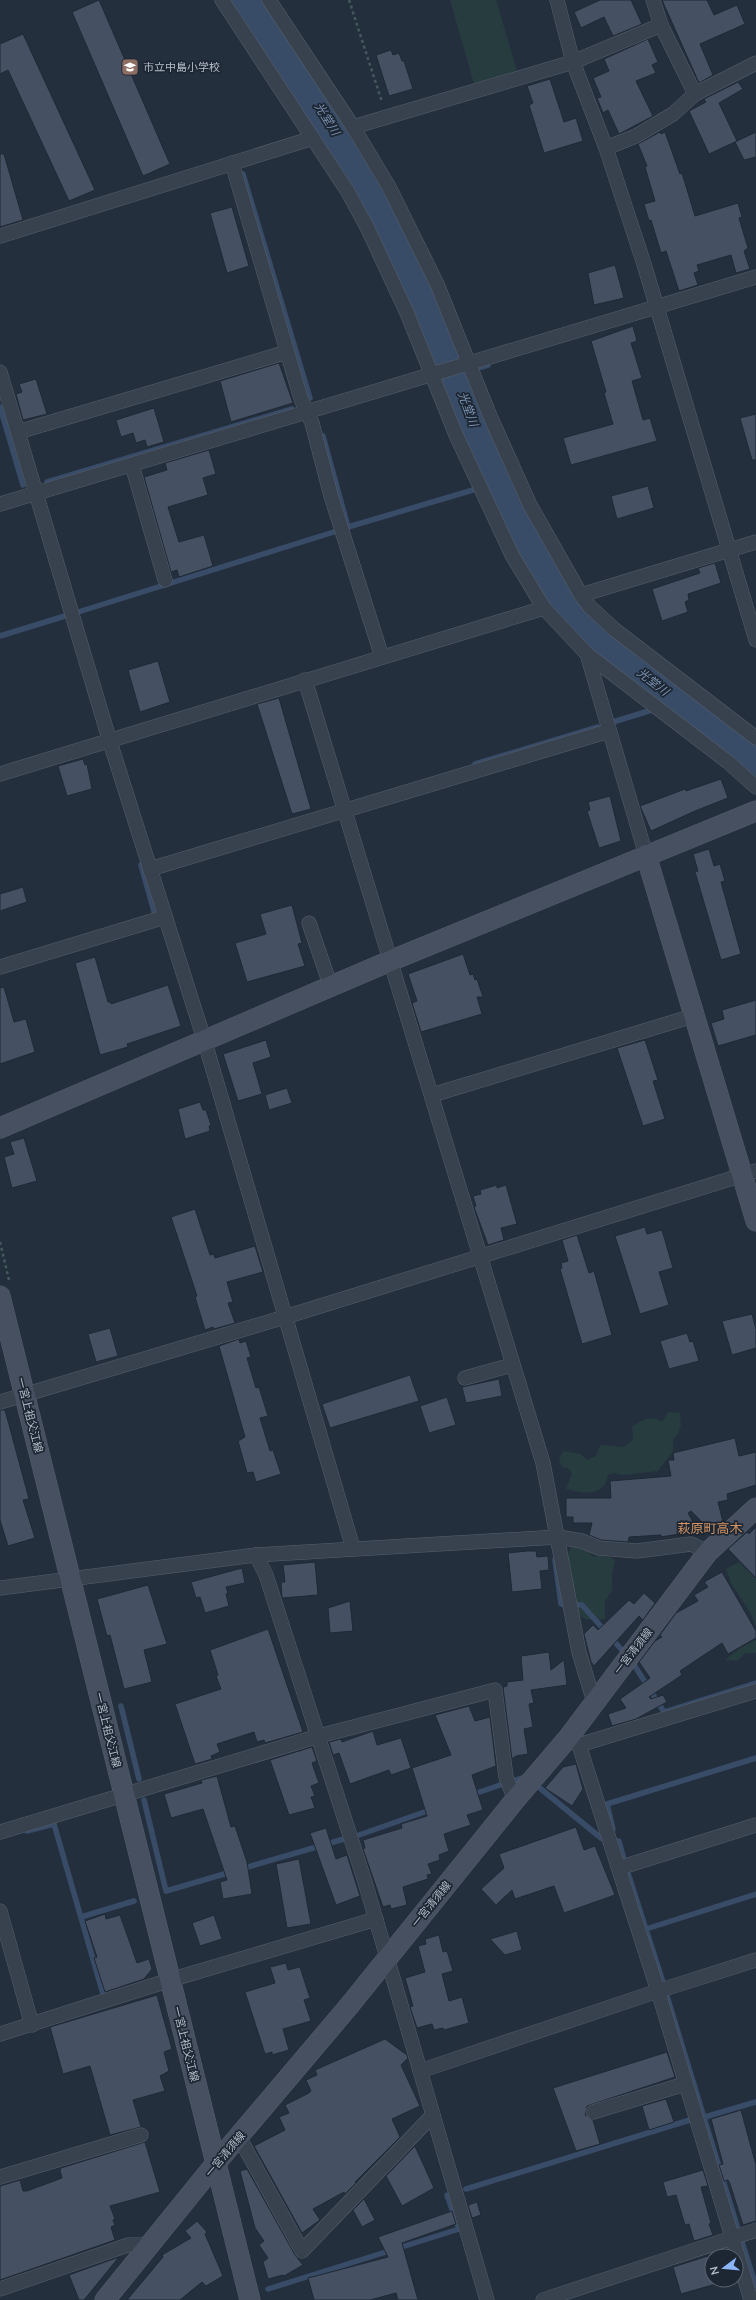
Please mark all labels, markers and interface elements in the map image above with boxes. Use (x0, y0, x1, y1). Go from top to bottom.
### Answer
school or university icon: 市立中島小学校 (120, 57, 140, 77)
place label: 市立中島小学校 (143, 60, 220, 75)
water label: 光堂川 (311, 99, 344, 140)
water label: 光堂川 (454, 389, 482, 431)
water label: 光堂川 (634, 665, 674, 701)
street label: 一宮上祖父江線 (13, 1376, 46, 1454)
district label: 萩原町高木 (677, 1520, 743, 1538)
street label: 一宮清須線 (611, 1625, 656, 1678)
street label: 一宮上祖父江線 (91, 1691, 124, 1769)
street label: 一宮清須線 (408, 1878, 455, 1930)
street label: 一宮上祖父江線 (169, 2005, 202, 2083)
street label: 一宮清須線 (202, 2128, 249, 2180)
north arrow (704, 2248, 744, 2288)
text: N (707, 2265, 723, 2277)

